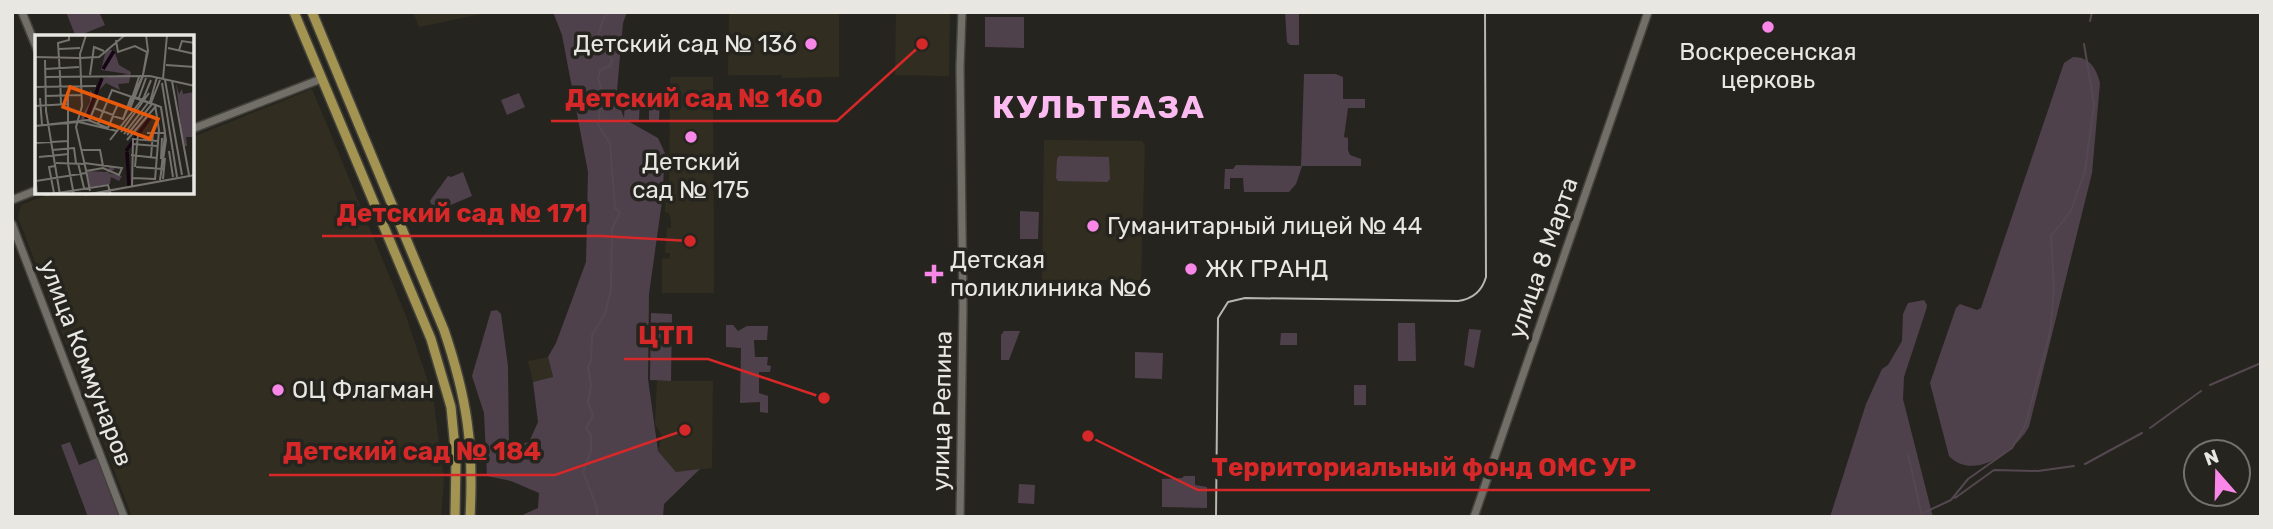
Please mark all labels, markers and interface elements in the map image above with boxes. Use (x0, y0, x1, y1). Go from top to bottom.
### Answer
marker: Воскресенская церковь (1760, 19, 1776, 35)
place label: Детский сад № 136 (573, 30, 797, 58)
inset map (35, 35, 194, 194)
marker: Детский сад № 136 (803, 36, 819, 52)
place label: Воскресенская церковь (1679, 38, 1857, 94)
callout: Детский сад № 160 (551, 74, 837, 121)
text: Детский сад № 160 (565, 83, 823, 114)
district label: КУЛЬТБАЗА (992, 88, 1206, 126)
marker: Детский сад № 175 (683, 129, 699, 145)
place label: Детский сад № 175 (632, 148, 750, 204)
street label: улица 8 Марта (1502, 174, 1584, 342)
callout: Детский сад № 171 (322, 189, 601, 236)
text: Детский сад № 171 (336, 198, 588, 229)
place label: Гуманитарный лицей № 44 (1107, 212, 1422, 240)
marker: Гуманитарный лицей № 44 (1085, 218, 1101, 234)
place label: Детская поликлиника №6 (950, 246, 1151, 302)
place label: ЖК ГРАНД (1205, 255, 1328, 283)
street label: улица Коммунаров (34, 256, 138, 470)
marker: ЖК ГРАНД (1183, 261, 1199, 277)
marker: Детская поликлиника №6 (924, 264, 944, 284)
callout: ЦТП (624, 312, 708, 359)
text: ЦТП (638, 320, 694, 351)
street label: улица Репина (927, 331, 957, 491)
place label: ОЦ Флагман (292, 376, 434, 404)
marker: ОЦ Флагман (270, 382, 286, 398)
callout: Детский сад № 184 (269, 428, 555, 475)
text: Детский сад № 184 (283, 436, 541, 467)
north arrow (2182, 438, 2252, 508)
callout: Территориальный фонд ОМС УР (1198, 443, 1650, 490)
text: N (2201, 444, 2222, 471)
text: Территориальный фонд ОМС УР (1212, 452, 1636, 483)

